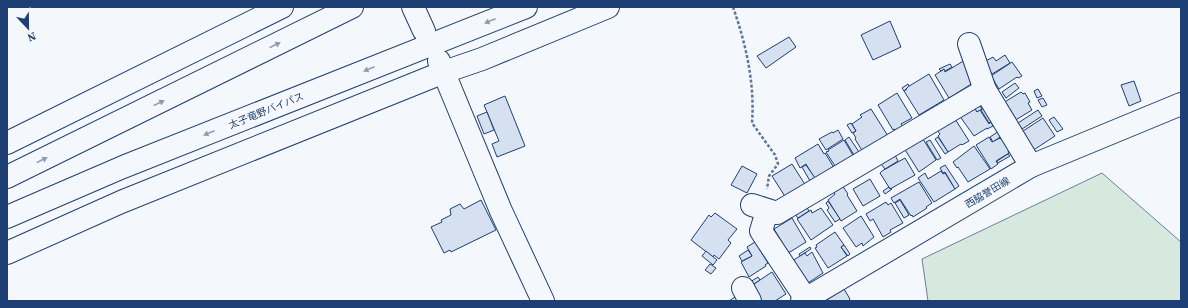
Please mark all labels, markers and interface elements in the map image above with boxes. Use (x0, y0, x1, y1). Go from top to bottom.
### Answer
north arrow (8, 8, 48, 48)
one-way arrow (483, 19, 495, 25)
text: N (25, 28, 38, 45)
one-way arrow (269, 42, 281, 48)
one-way arrow (362, 67, 374, 73)
street label: 太子竜野バイパス (227, 89, 306, 131)
one-way arrow (153, 99, 164, 106)
one-way arrow (203, 130, 215, 136)
one-way arrow (36, 157, 48, 163)
street label: 西脇誉田線 (962, 174, 1012, 211)

